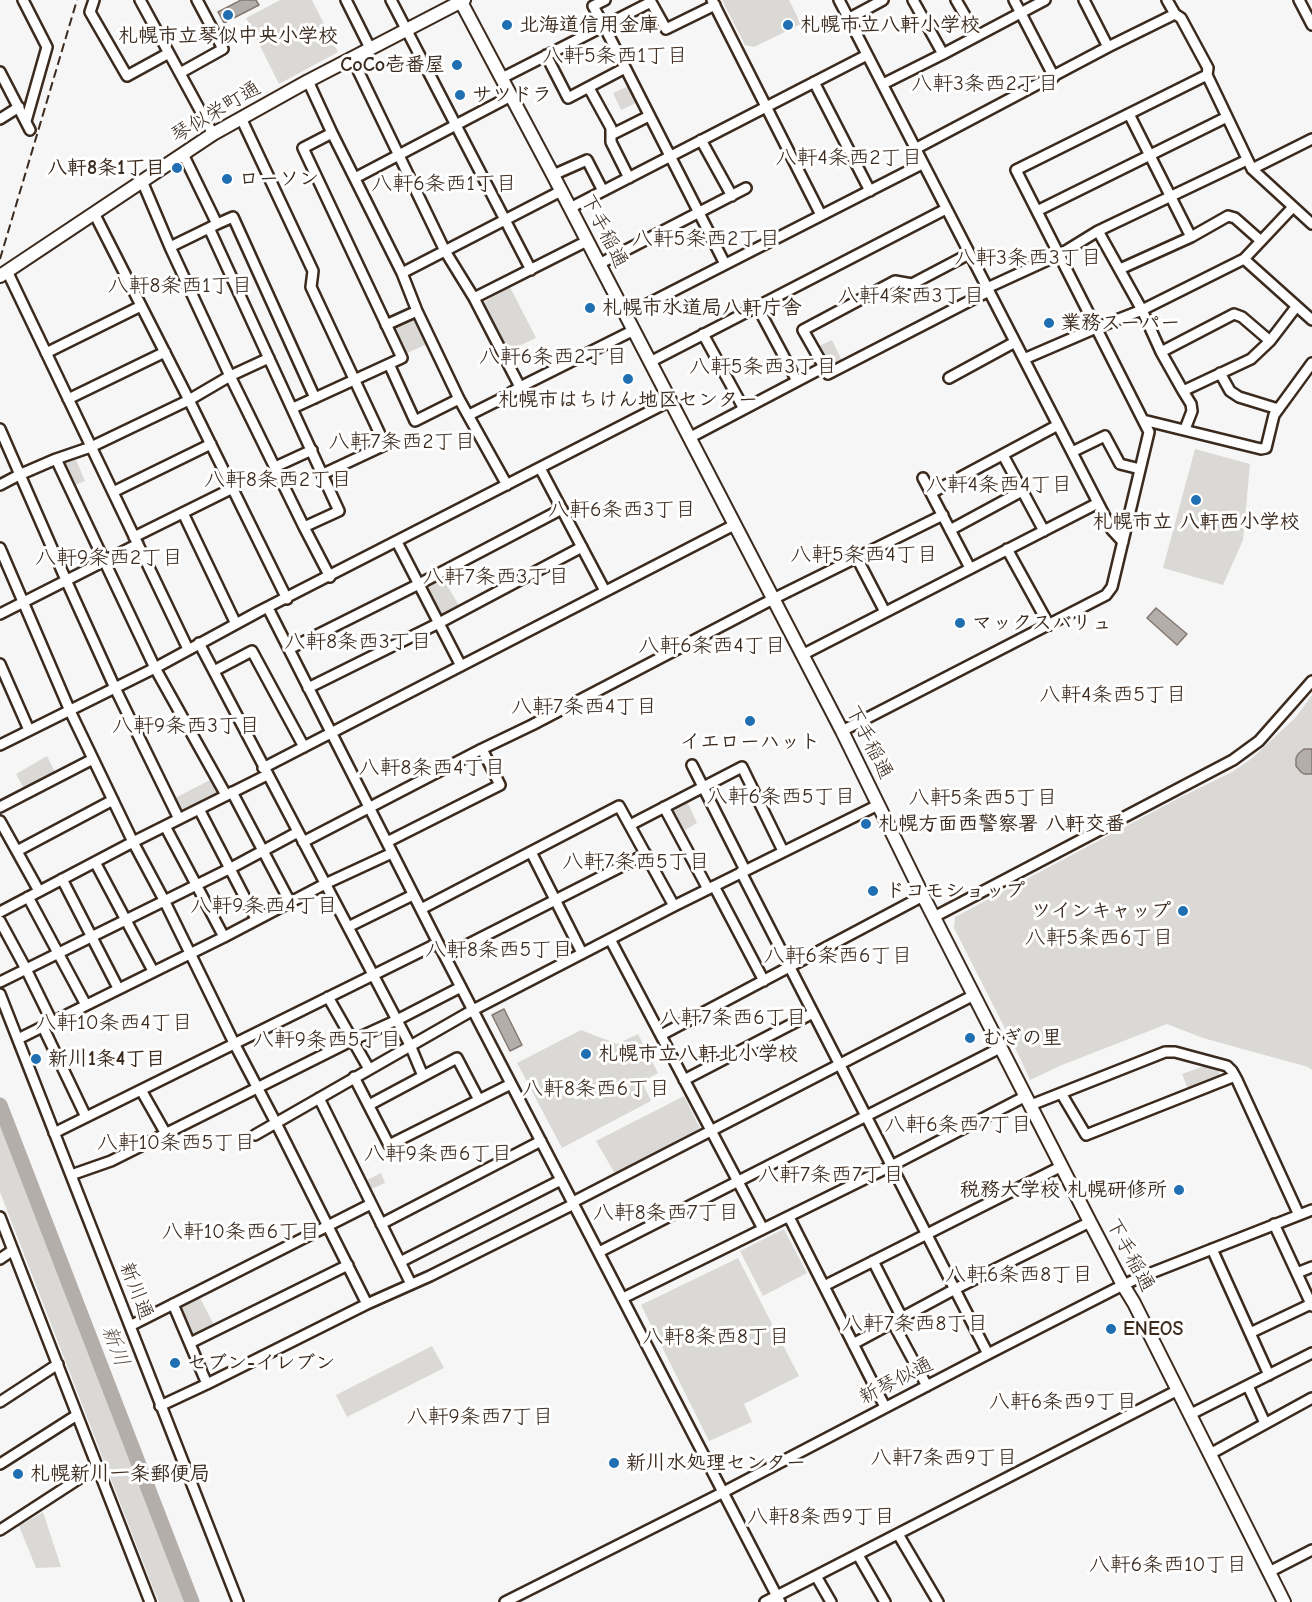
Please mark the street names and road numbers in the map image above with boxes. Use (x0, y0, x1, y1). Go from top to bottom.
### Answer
street label: 琴似栄町通 (167, 76, 265, 148)
street label: 下手稲通 (575, 190, 633, 272)
street label: 下手稲通 (840, 701, 898, 783)
street label: 下手稲通 (1101, 1214, 1159, 1296)
street label: 新川通 (114, 1259, 158, 1323)
street label: 新琴似通 (855, 1352, 937, 1410)

